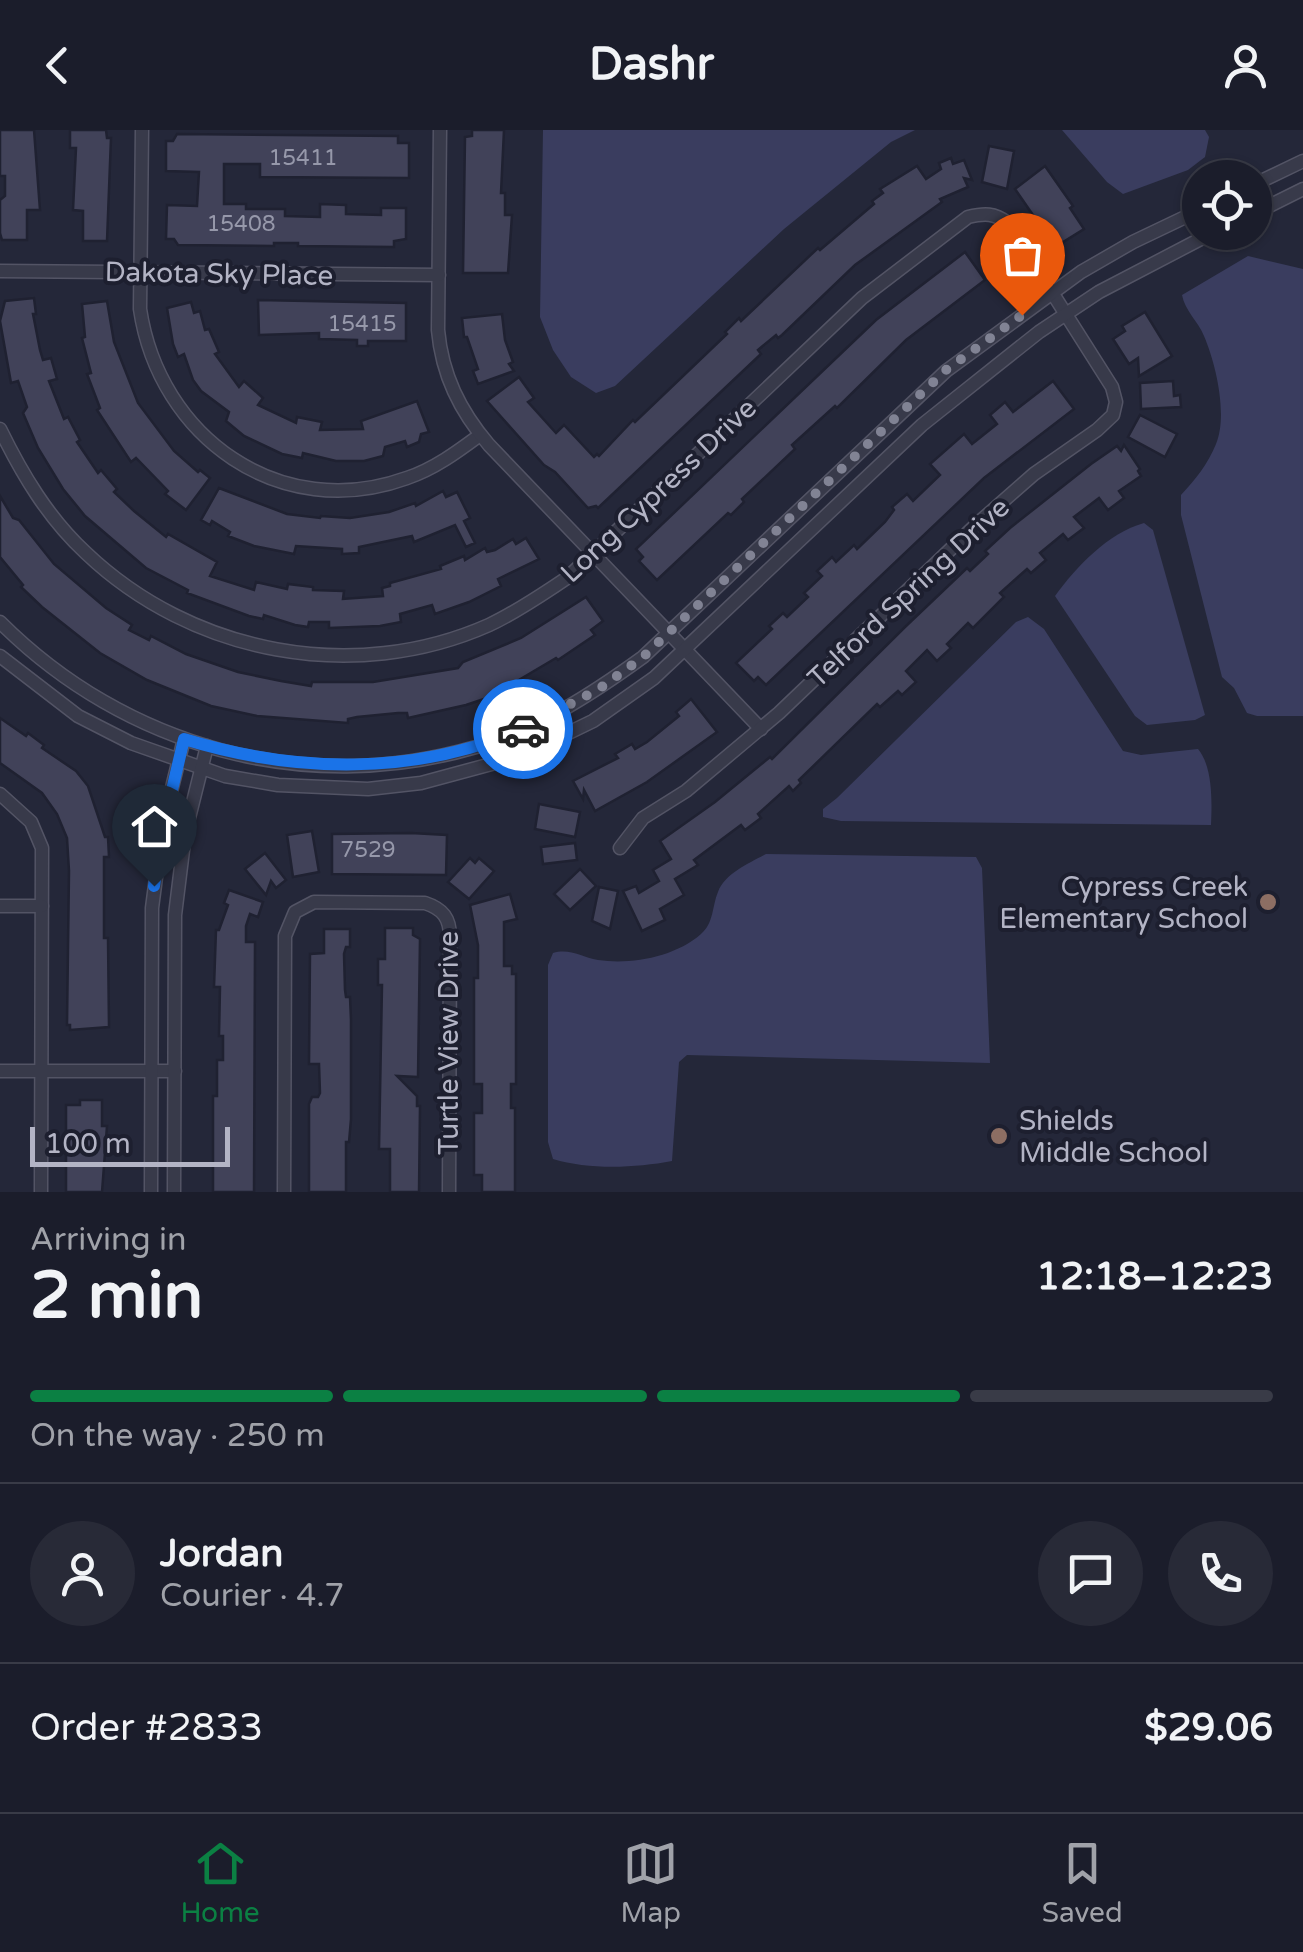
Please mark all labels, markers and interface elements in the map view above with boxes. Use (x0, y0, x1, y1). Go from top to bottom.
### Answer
icon: back (30, 38, 85, 93)
text: Dashr (589, 38, 714, 92)
icon: person (1218, 38, 1273, 93)
house number: 15411 (268, 145, 338, 171)
map controls (1182, 160, 1272, 250)
button: locate (1182, 160, 1272, 250)
house number: 15408 (206, 211, 276, 237)
pin (980, 213, 1065, 316)
icon: bag (995, 228, 1050, 283)
street label: Dakota Sky Place (104, 255, 334, 293)
house number: 15415 (327, 311, 397, 337)
street label: Long Cypress Drive (554, 391, 764, 590)
street label: Telford Spring Drive (801, 490, 1017, 695)
courier (473, 679, 573, 779)
icon: car (496, 702, 551, 757)
pin (112, 784, 197, 887)
icon: home (127, 799, 182, 854)
house number: 7529 (340, 837, 396, 863)
place label: Cypress Creek Elementary School (999, 870, 1248, 936)
marker: Cypress Creek Elementary School (1257, 891, 1279, 913)
street label: Turtle View Drive (432, 931, 466, 1155)
place label: Shields Middle School (1019, 1104, 1208, 1170)
scale bar (30, 1122, 230, 1166)
marker: Shields Middle School (988, 1125, 1010, 1147)
text: 100 m (45, 1127, 131, 1161)
text: Arriving in (30, 1221, 187, 1259)
text: 12:18–12:23 (1036, 1254, 1273, 1300)
text: 2 min (30, 1257, 203, 1336)
text: On the way · 250 m (30, 1417, 325, 1455)
button: person (30, 1521, 135, 1626)
button: chat (1038, 1521, 1143, 1626)
button: phone (1168, 1521, 1273, 1626)
text: Jordan (160, 1531, 283, 1577)
text: Courier · 4.7 (160, 1577, 344, 1615)
text: Order #2833 (30, 1705, 263, 1751)
text: $29.06 (1144, 1705, 1273, 1751)
tab: Home (180, 1836, 260, 1930)
tab: Map (620, 1836, 681, 1930)
tab: Saved (1042, 1836, 1123, 1930)

